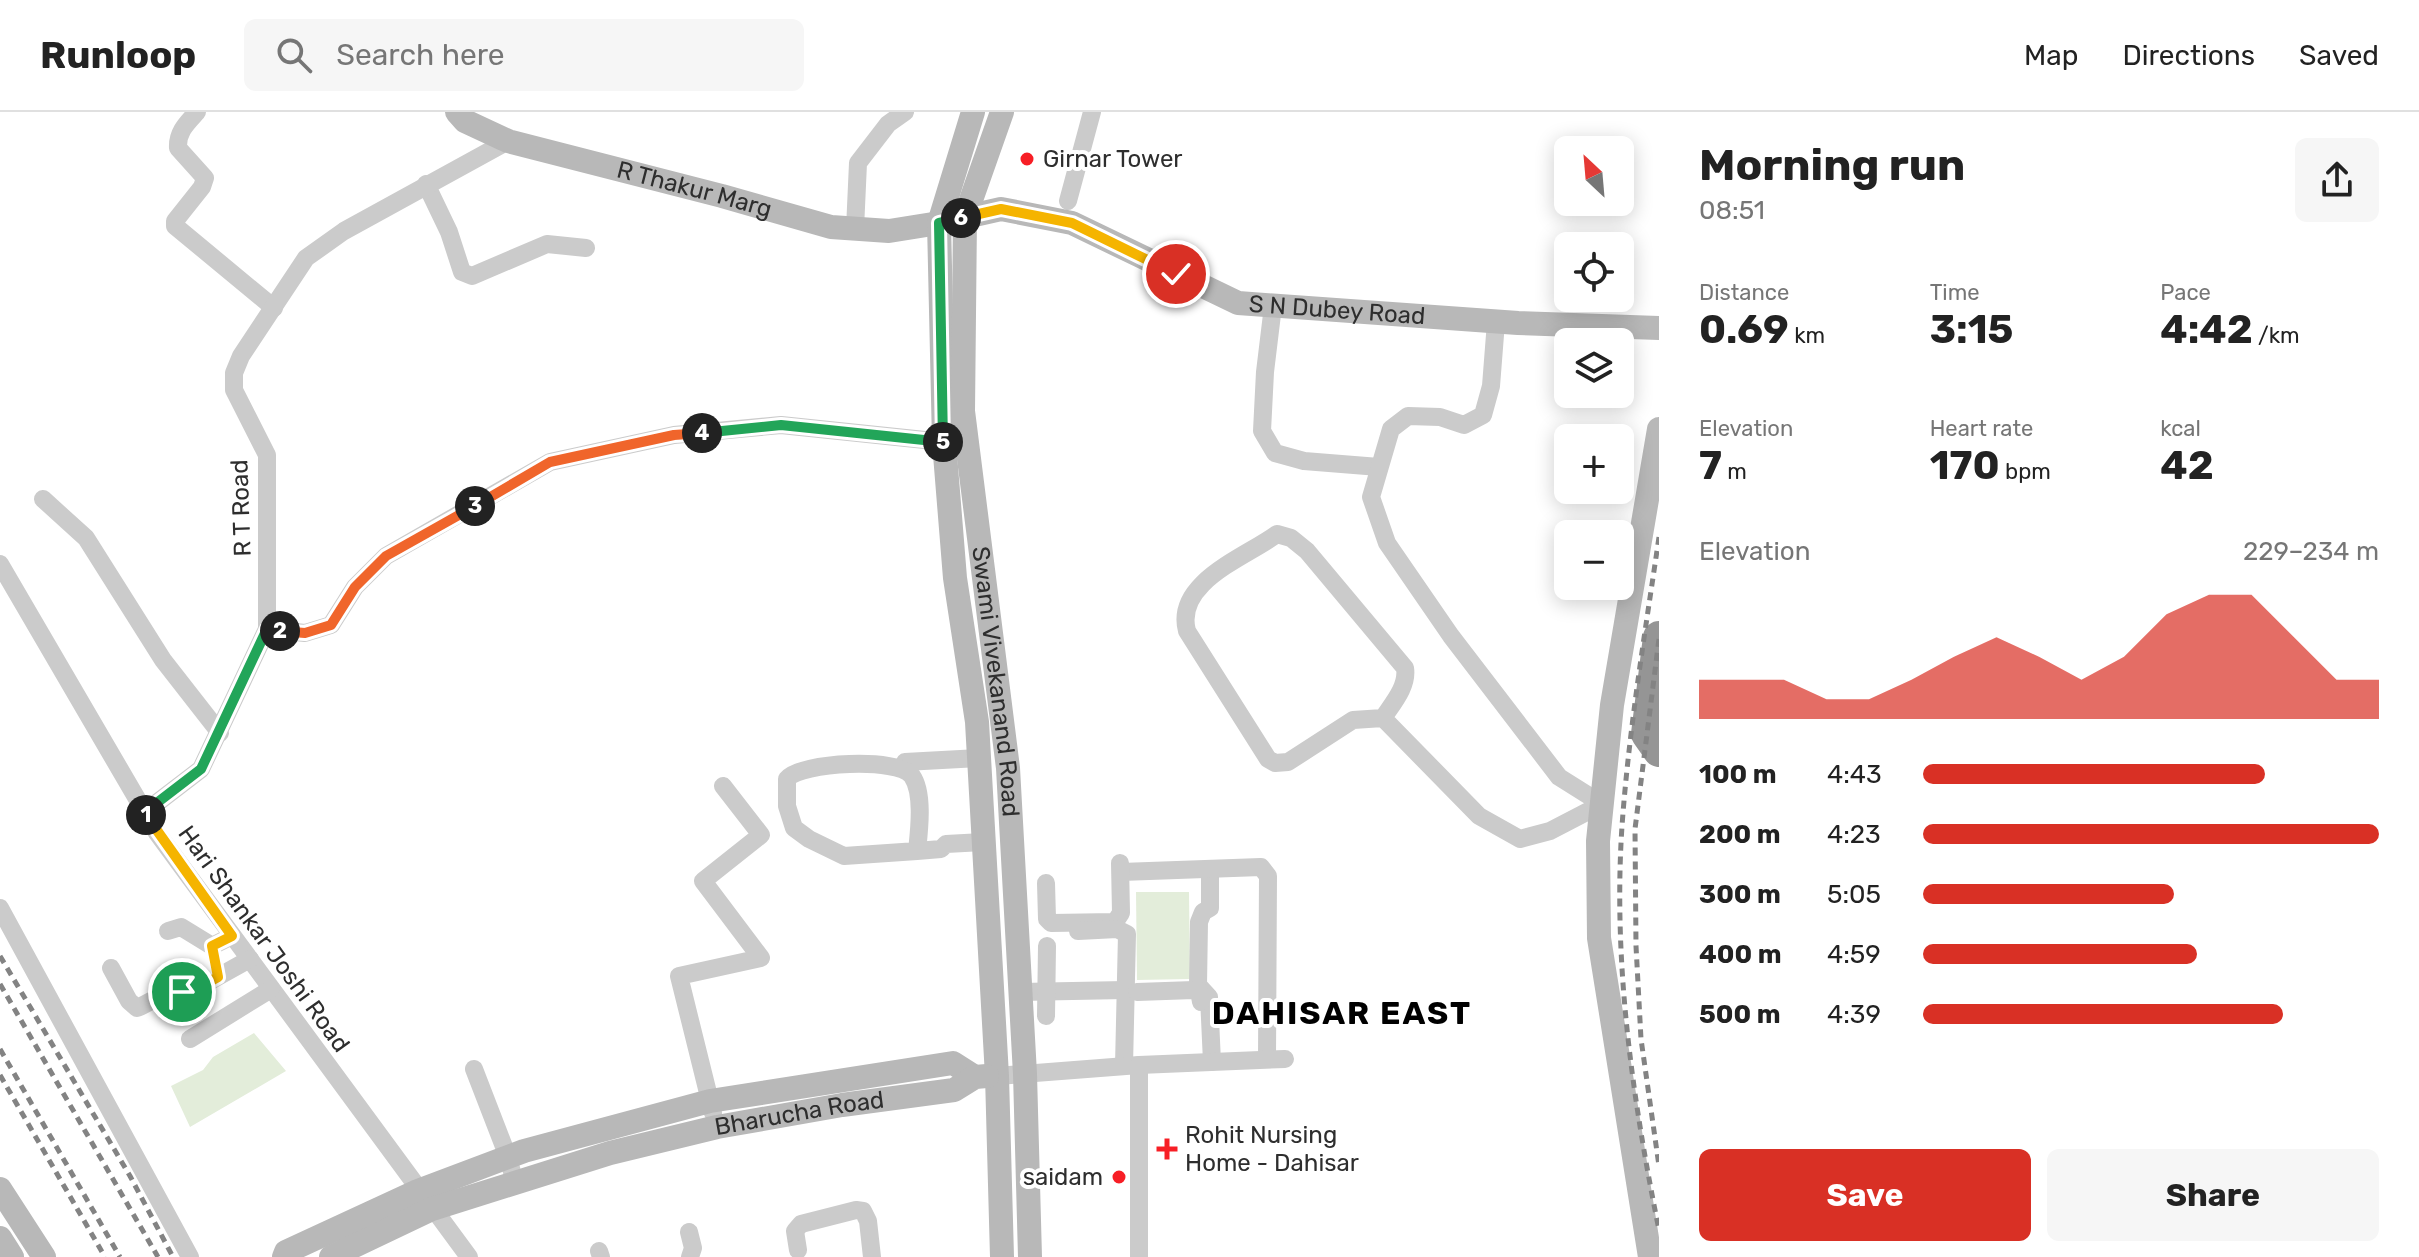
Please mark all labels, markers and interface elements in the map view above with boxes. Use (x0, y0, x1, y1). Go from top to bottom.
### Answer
search box (244, 19, 804, 91)
text: Runloop (40, 32, 196, 78)
icon: search (272, 33, 316, 77)
text: Search here (336, 37, 505, 73)
text: Map (2024, 39, 2078, 72)
text: Directions (2122, 39, 2255, 72)
text: Saved (2299, 39, 2379, 72)
north arrow (1554, 136, 1634, 216)
map controls (1554, 136, 1634, 600)
button: share (2295, 138, 2379, 222)
text: Morning run (1699, 139, 1965, 191)
place label: Girnar Tower (1043, 145, 1182, 173)
marker: Girnar Tower (1018, 150, 1036, 168)
street label: R Thakur Marg (614, 156, 775, 223)
text: 08:51 (1699, 195, 1765, 226)
pin: 6 (941, 198, 981, 238)
text: 6 (954, 204, 968, 231)
button: locate (1554, 232, 1634, 312)
pin (1142, 240, 1210, 308)
icon: check (1154, 252, 1198, 296)
text: Distance (1699, 279, 1789, 306)
text: Time (1930, 279, 1980, 306)
text: Pace (2160, 279, 2211, 306)
street label: S N Dubey Road (1248, 290, 1426, 330)
text: 0.69 (1699, 306, 1789, 353)
text: 3:15 (1930, 306, 2013, 353)
text: 4:42 (2160, 306, 2253, 353)
text: km (1789, 322, 1825, 349)
text: /km (2253, 322, 2300, 349)
button: layers (1554, 328, 1634, 408)
pin: 4 (682, 413, 722, 453)
text: Elevation (1699, 415, 1793, 442)
text: Heart rate (1930, 415, 2033, 442)
text: kcal (2160, 415, 2201, 442)
text: 4 (694, 419, 710, 446)
pin: 5 (923, 422, 963, 462)
button: + (1554, 424, 1634, 504)
text: 5 (936, 428, 950, 455)
text: 7 (1699, 442, 1722, 489)
text: 170 (1930, 442, 2000, 489)
text: 42 (2160, 442, 2214, 489)
text: m (1722, 458, 1747, 485)
text: bpm (2000, 458, 2051, 485)
street label: R T Road (225, 459, 257, 557)
pin: 3 (455, 486, 495, 526)
text: 3 (468, 492, 482, 519)
button: − (1554, 520, 1634, 600)
text: Elevation (1699, 536, 1810, 567)
text: 229–234 m (2243, 536, 2379, 567)
street label: Swami Vivekanand Road (966, 545, 1025, 818)
pin: 2 (260, 611, 300, 651)
text: 2 (273, 617, 287, 644)
text: 100 m (1699, 759, 1777, 790)
text: 4:43 (1827, 759, 1882, 790)
pin: 1 (126, 795, 166, 835)
text: 1 (141, 801, 151, 828)
text: 200 m (1699, 819, 1781, 850)
text: 4:23 (1827, 819, 1881, 850)
street label: Hari Shankar Joshi Road (173, 820, 355, 1058)
text: 300 m (1699, 879, 1781, 910)
text: 5:05 (1827, 879, 1881, 910)
text: 400 m (1699, 939, 1781, 970)
text: 4:59 (1827, 939, 1881, 970)
pin (148, 958, 216, 1026)
icon: arrive (160, 970, 204, 1014)
district label: DAHISAR EAST (1212, 994, 1472, 1032)
text: 500 m (1699, 999, 1781, 1030)
text: 4:39 (1827, 999, 1881, 1030)
street label: Bharucha Road (712, 1086, 886, 1141)
place label: Rohit Nursing Home - Dahisar (1185, 1121, 1359, 1177)
marker: Rohit Nursing Home - Dahisar (1156, 1138, 1178, 1160)
button: Save (1699, 1149, 2031, 1241)
button: Share (2047, 1149, 2379, 1241)
place label: saidam (1023, 1163, 1103, 1191)
marker: saidam (1110, 1168, 1128, 1186)

